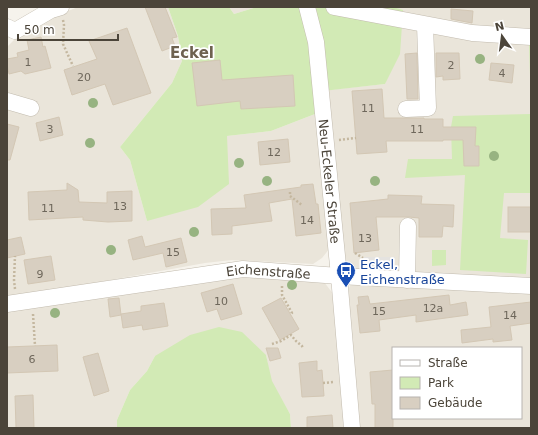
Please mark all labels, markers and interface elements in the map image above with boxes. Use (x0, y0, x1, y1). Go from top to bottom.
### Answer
scale bar (18, 16, 118, 42)
north arrow (482, 16, 522, 56)
text: N (494, 19, 506, 34)
text: 50 m (24, 23, 55, 37)
district label: Eckel (170, 44, 214, 62)
house number: 1 (25, 56, 32, 69)
house number: 2 (448, 59, 455, 72)
house number: 4 (499, 67, 506, 80)
house number: 20 (77, 71, 91, 84)
house number: 11 (361, 102, 375, 115)
street label: Neu-Eckeler Straße (316, 118, 343, 244)
house number: 3 (47, 123, 54, 136)
house number: 11 (410, 123, 424, 136)
house number: 12 (267, 146, 281, 159)
house number: 13 (113, 200, 127, 213)
house number: 11 (41, 202, 55, 215)
house number: 14 (300, 214, 314, 227)
house number: 13 (358, 232, 372, 245)
house number: 15 (166, 246, 180, 259)
place label: Eckel, Eichenstraße (360, 257, 445, 287)
bus stop icon: Eckel, Eichenstraße (335, 260, 357, 288)
street label: Eichenstraße (225, 261, 311, 281)
house number: 9 (37, 268, 44, 281)
house number: 10 (214, 295, 228, 308)
house number: 12a (423, 302, 443, 315)
house number: 15 (372, 305, 386, 318)
house number: 14 (503, 309, 517, 322)
legend (392, 347, 522, 419)
house number: 6 (29, 353, 36, 366)
text: Straße (428, 356, 468, 370)
text: Park (428, 376, 454, 390)
text: Gebäude (428, 396, 482, 410)

